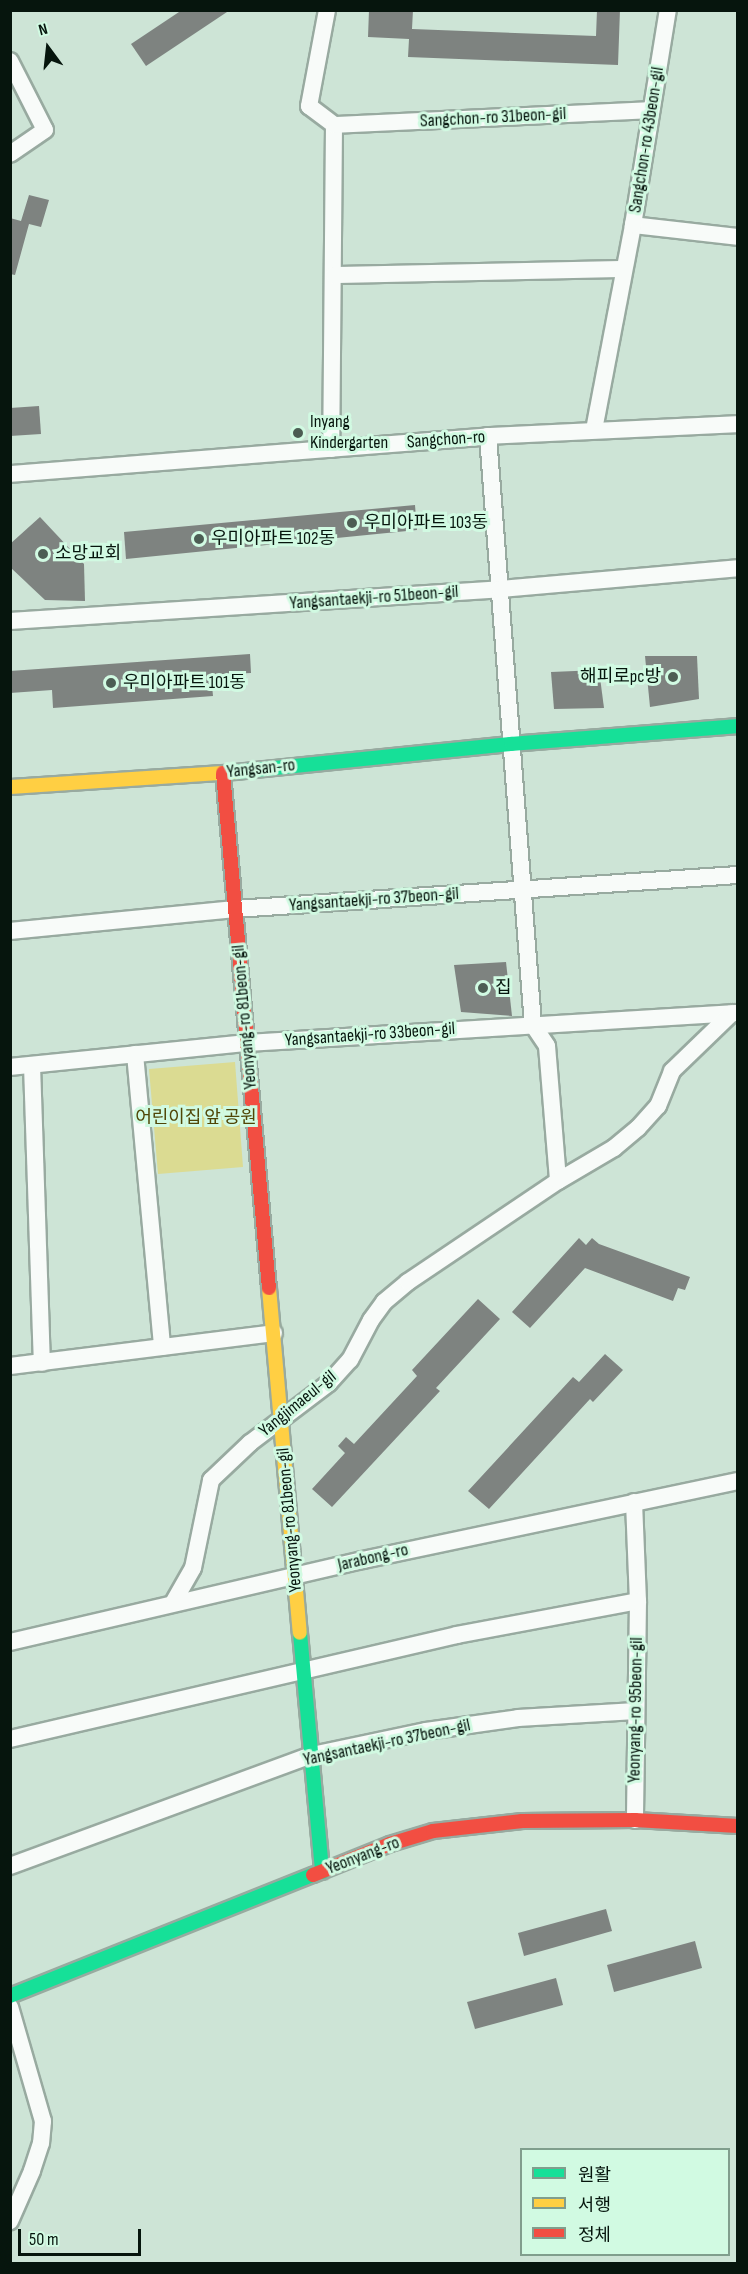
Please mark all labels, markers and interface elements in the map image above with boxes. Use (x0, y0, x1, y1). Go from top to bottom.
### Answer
north arrow (18, 18, 78, 78)
text: N (37, 20, 50, 40)
street label: Sangchon-ro 43beon-gil (625, 66, 669, 214)
street label: Sangchon-ro 31beon-gil (419, 103, 567, 133)
place label: Inyang Kindergarten (310, 412, 388, 454)
marker: Inyang Kindergarten (291, 426, 305, 440)
street label: Sangchon-ro (406, 426, 486, 454)
place label: 우미아파트 103동 (364, 512, 488, 534)
marker: 우미아파트 103동 (345, 516, 359, 530)
place label: 우미아파트 102동 (211, 528, 335, 550)
marker: 우미아파트 102동 (192, 532, 206, 546)
place label: 소망교회 (55, 543, 121, 565)
marker: 소망교회 (36, 547, 50, 561)
street label: Yangsantaekji-ro 51beon-gil (289, 581, 459, 615)
place label: 해피로pc방 (580, 666, 661, 688)
marker: 해피로pc방 (666, 670, 680, 684)
place label: 우미아파트 101동 (123, 672, 246, 694)
marker: 우미아파트 101동 (104, 676, 118, 690)
street label: Yangsan-ro (226, 755, 296, 783)
street label: Yangsantaekji-ro 37beon-gil (288, 883, 460, 917)
street label: Yeonyang-ro 81beon-gil (228, 944, 262, 1090)
place label: 집 (495, 977, 512, 999)
marker: 집 (476, 981, 490, 995)
street label: Yangsantaekji-ro 33beon-gil (284, 1018, 456, 1052)
park label: 어린이집 앞 공원 (135, 1107, 257, 1129)
street label: Yangjimaeul-gil (255, 1366, 341, 1442)
street label: Yeonyang-ro 81beon-gil (273, 1447, 307, 1593)
street label: Jarabong-ro (336, 1539, 410, 1577)
street label: Yeonyang-ro 95beon-gil (624, 1637, 648, 1783)
street label: Yangsantaekji-ro 37beon-gil (302, 1715, 472, 1771)
street label: Yeonyang-ro (323, 1832, 403, 1880)
legend (520, 2148, 730, 2256)
text: 원활 (578, 2165, 611, 2186)
text: 서행 (578, 2195, 611, 2216)
scale bar (21, 2217, 144, 2255)
text: 정체 (578, 2225, 611, 2246)
text: 50 m (29, 2229, 59, 2250)

